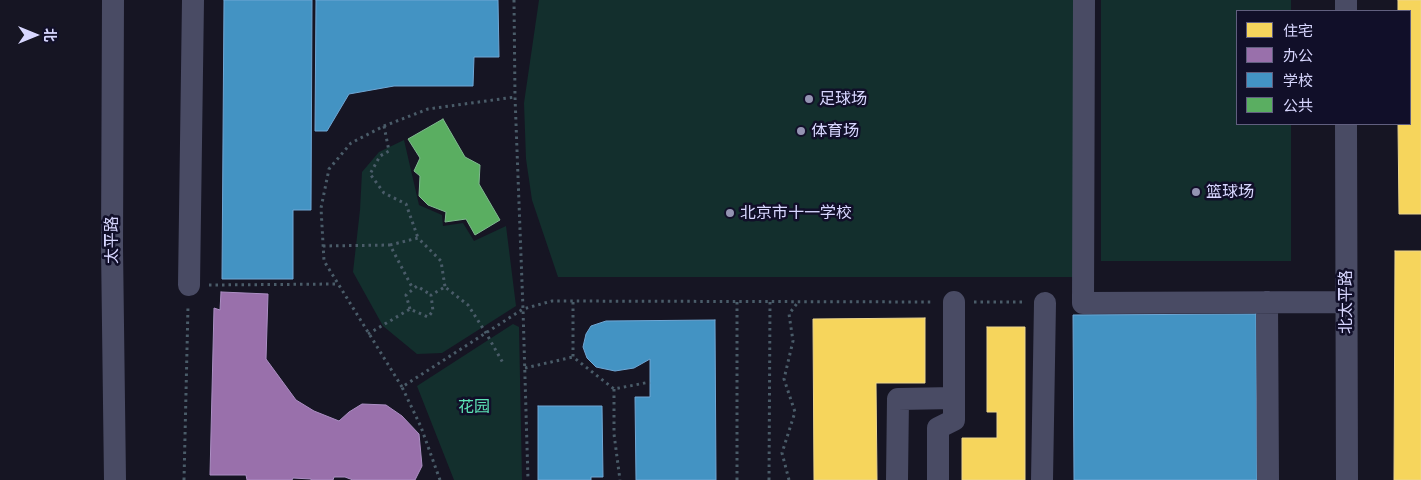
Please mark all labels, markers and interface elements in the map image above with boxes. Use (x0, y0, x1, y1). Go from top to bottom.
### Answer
north arrow (10, 10, 60, 60)
legend (1236, 10, 1411, 125)
text: 住宅 (1283, 22, 1313, 39)
text: 北 (42, 28, 58, 42)
text: 办公 (1283, 47, 1313, 64)
text: 学校 (1283, 72, 1313, 89)
place label: 足球场 (819, 89, 867, 109)
marker: 足球场 (803, 93, 815, 105)
text: 公共 (1283, 97, 1313, 114)
place label: 体育场 (811, 121, 859, 141)
marker: 体育场 (795, 125, 807, 137)
place label: 篮球场 (1206, 182, 1254, 202)
marker: 篮球场 (1190, 186, 1202, 198)
place label: 北京市十一学校 (740, 203, 852, 223)
marker: 北京市十一学校 (724, 207, 736, 219)
street label: 太平路 (102, 216, 122, 264)
street label: 北太平路 (1336, 270, 1356, 334)
park label: 花园 (458, 397, 490, 417)

